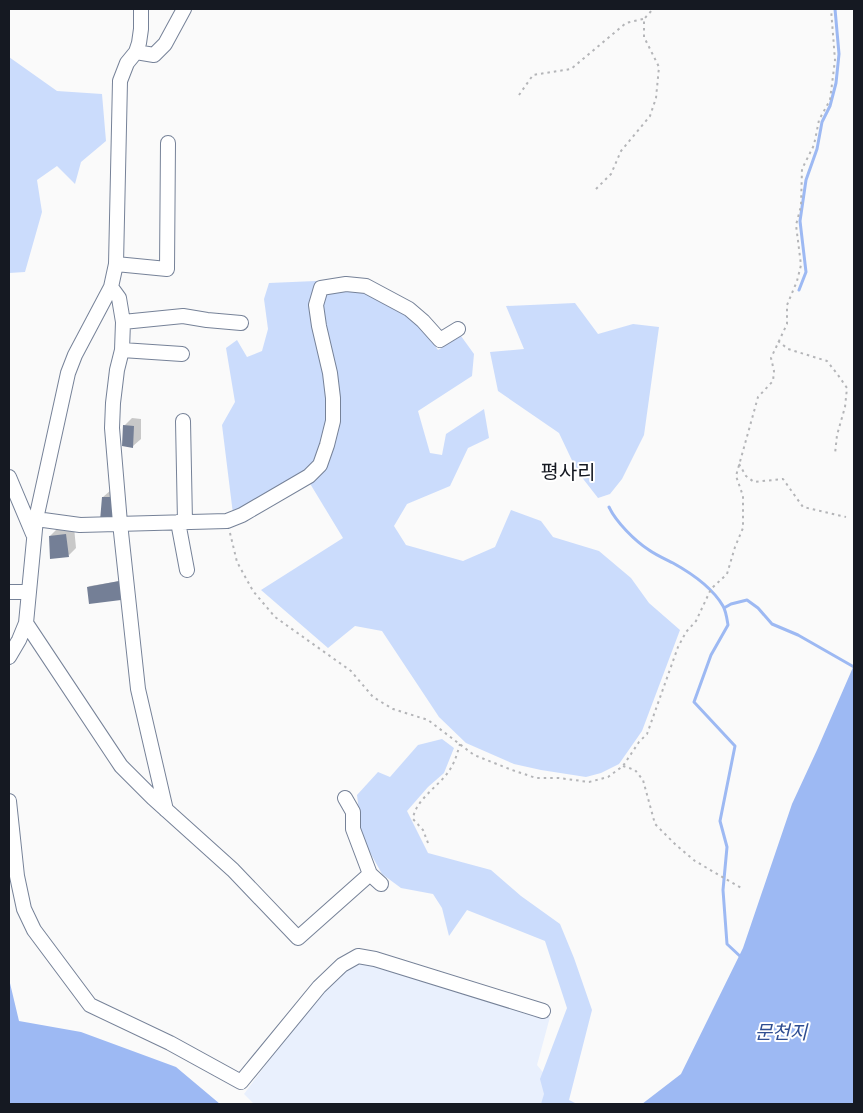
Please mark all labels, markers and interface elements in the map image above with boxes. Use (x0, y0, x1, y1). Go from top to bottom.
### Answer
district label: 평사리 (540, 457, 596, 484)
water label: 문천지 (755, 1018, 809, 1044)

